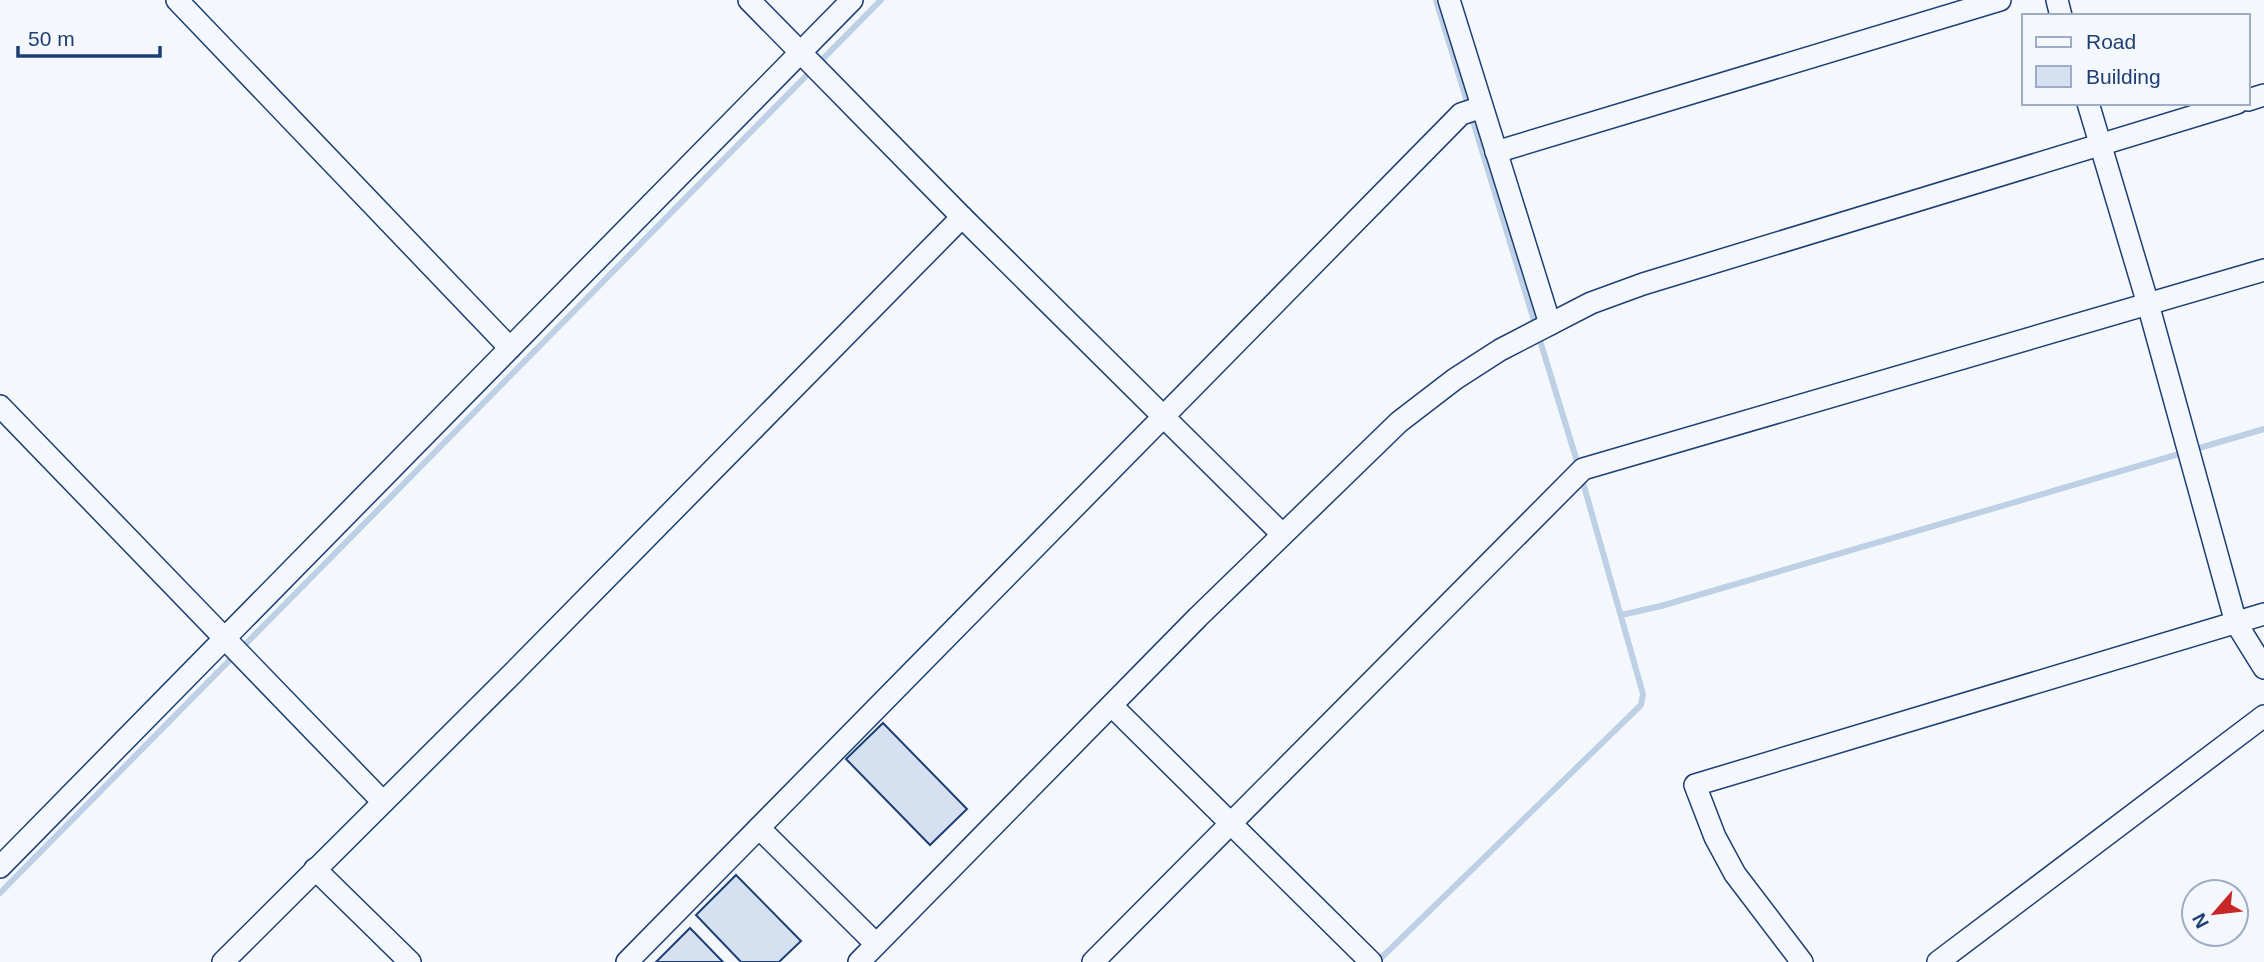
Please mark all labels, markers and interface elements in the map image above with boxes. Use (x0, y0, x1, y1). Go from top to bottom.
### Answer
scale bar (18, 14, 159, 58)
legend (2022, 14, 2250, 105)
text: 50 m (28, 27, 75, 50)
text: Road (2086, 30, 2136, 53)
text: Building (2086, 65, 2161, 88)
north arrow (2180, 878, 2250, 948)
text: N (2188, 910, 2213, 932)

